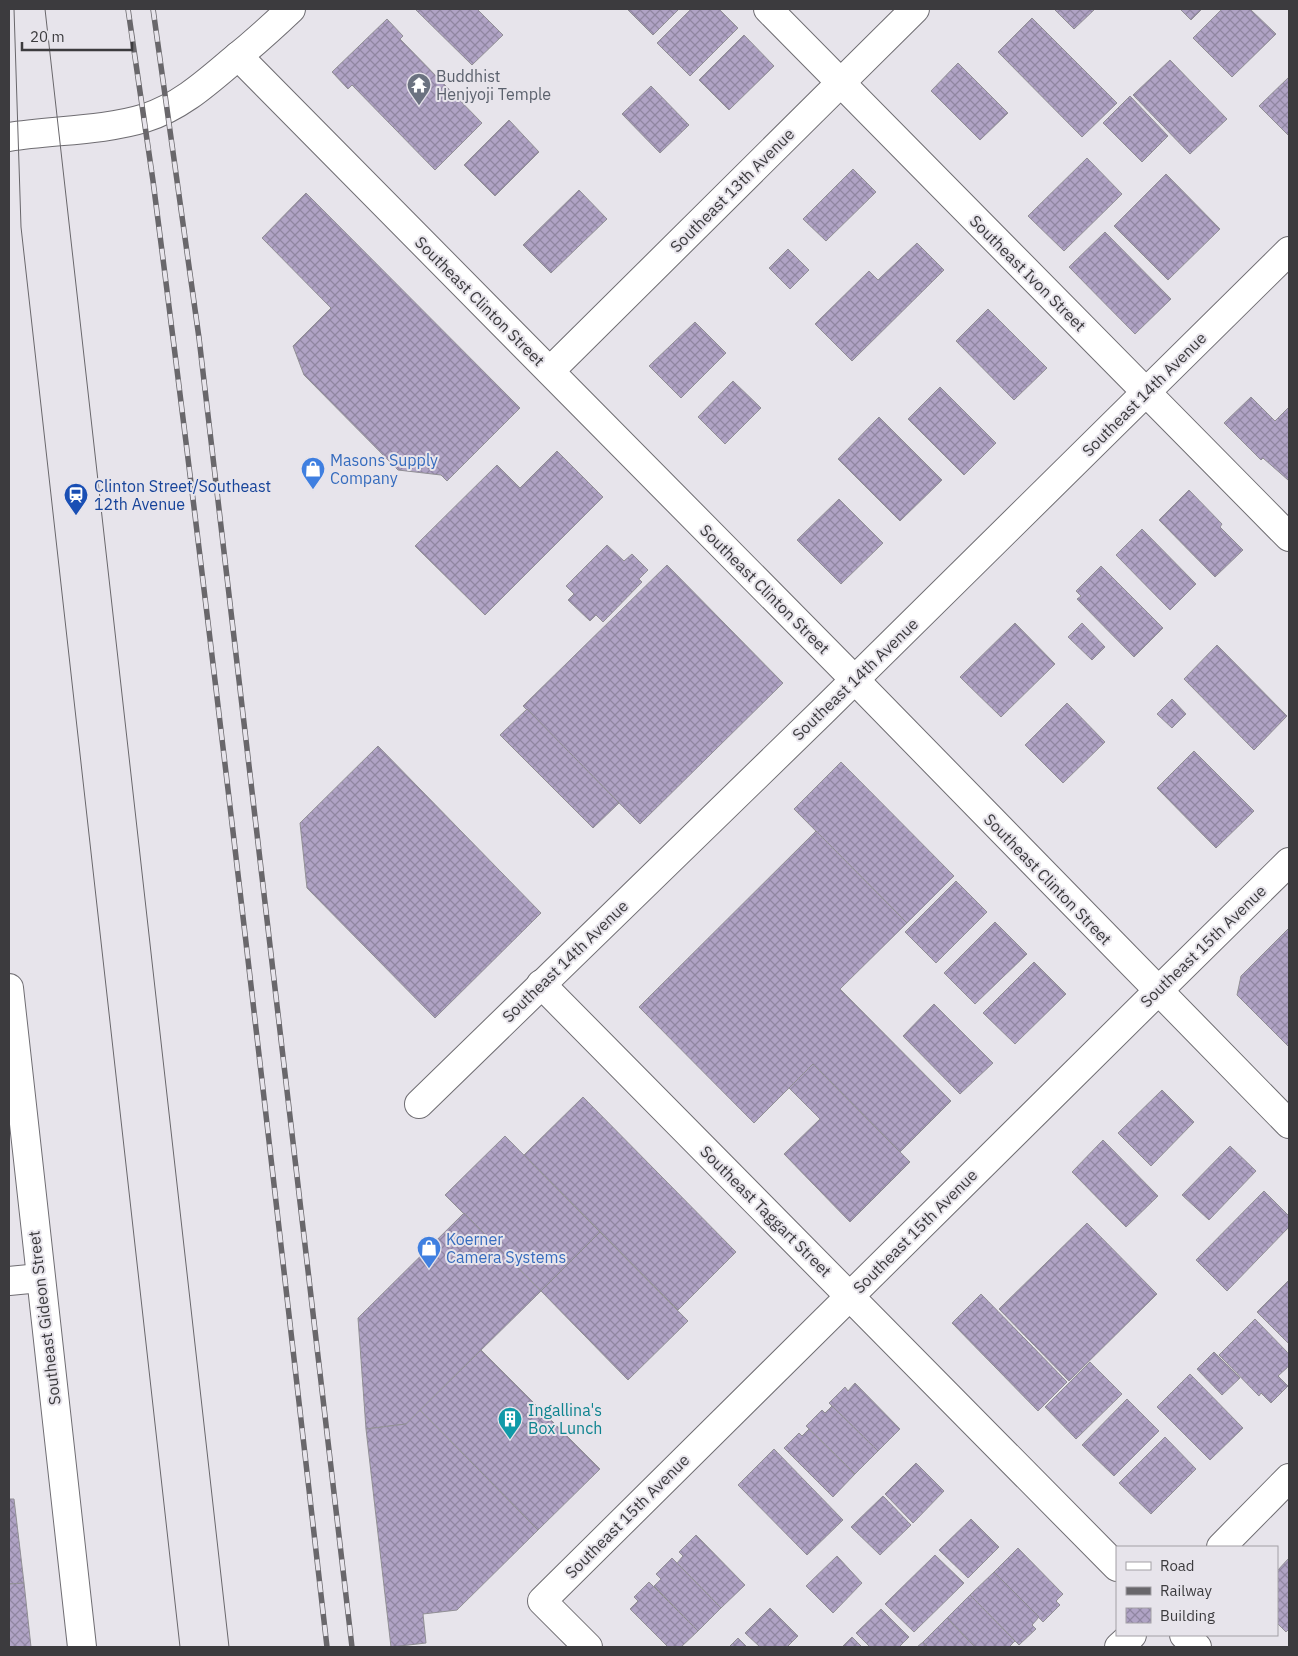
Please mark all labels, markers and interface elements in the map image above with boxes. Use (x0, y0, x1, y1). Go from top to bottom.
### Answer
scale bar (22, 20, 132, 52)
text: 20 m (30, 27, 65, 46)
place label: Buddhist Henjyoji Temple (436, 66, 551, 104)
temple icon: Buddhist Henjyoji Temple (406, 72, 432, 106)
street label: Southeast 13th Avenue (666, 124, 798, 256)
street label: Southeast Ivon Street (966, 211, 1090, 335)
street label: Southeast Clinton Street (411, 232, 549, 370)
street label: Southeast 14th Avenue (1078, 328, 1210, 460)
place label: Masons Supply Company (330, 450, 438, 488)
shop icon: Masons Supply Company (300, 456, 326, 490)
place label: Clinton Street/Southeast 12th Avenue (94, 476, 271, 514)
station icon: Clinton Street/Southeast 12th Avenue (63, 482, 89, 516)
street label: Southeast Clinton Street (696, 520, 834, 658)
street label: Southeast 14th Avenue (788, 613, 922, 744)
street label: Southeast Clinton Street (980, 809, 1116, 949)
street label: Southeast 15th Avenue (1136, 880, 1270, 1011)
street label: Southeast 14th Avenue (498, 895, 632, 1026)
street label: Southeast Taggart Street (696, 1141, 836, 1281)
street label: Southeast 15th Avenue (849, 1165, 981, 1297)
place label: Koerner Camera Systems (446, 1229, 566, 1267)
street label: Southeast Gideon Street (23, 1230, 65, 1406)
shop icon: Koerner Camera Systems (416, 1235, 442, 1269)
place label: Ingallina's Box Lunch (528, 1400, 602, 1438)
building icon: Ingallina's Box Lunch (497, 1406, 523, 1440)
street label: Southeast 15th Avenue (561, 1450, 693, 1582)
legend (1116, 1546, 1278, 1636)
text: Road (1160, 1556, 1195, 1575)
text: Railway (1160, 1581, 1213, 1600)
text: Building (1160, 1606, 1215, 1625)

